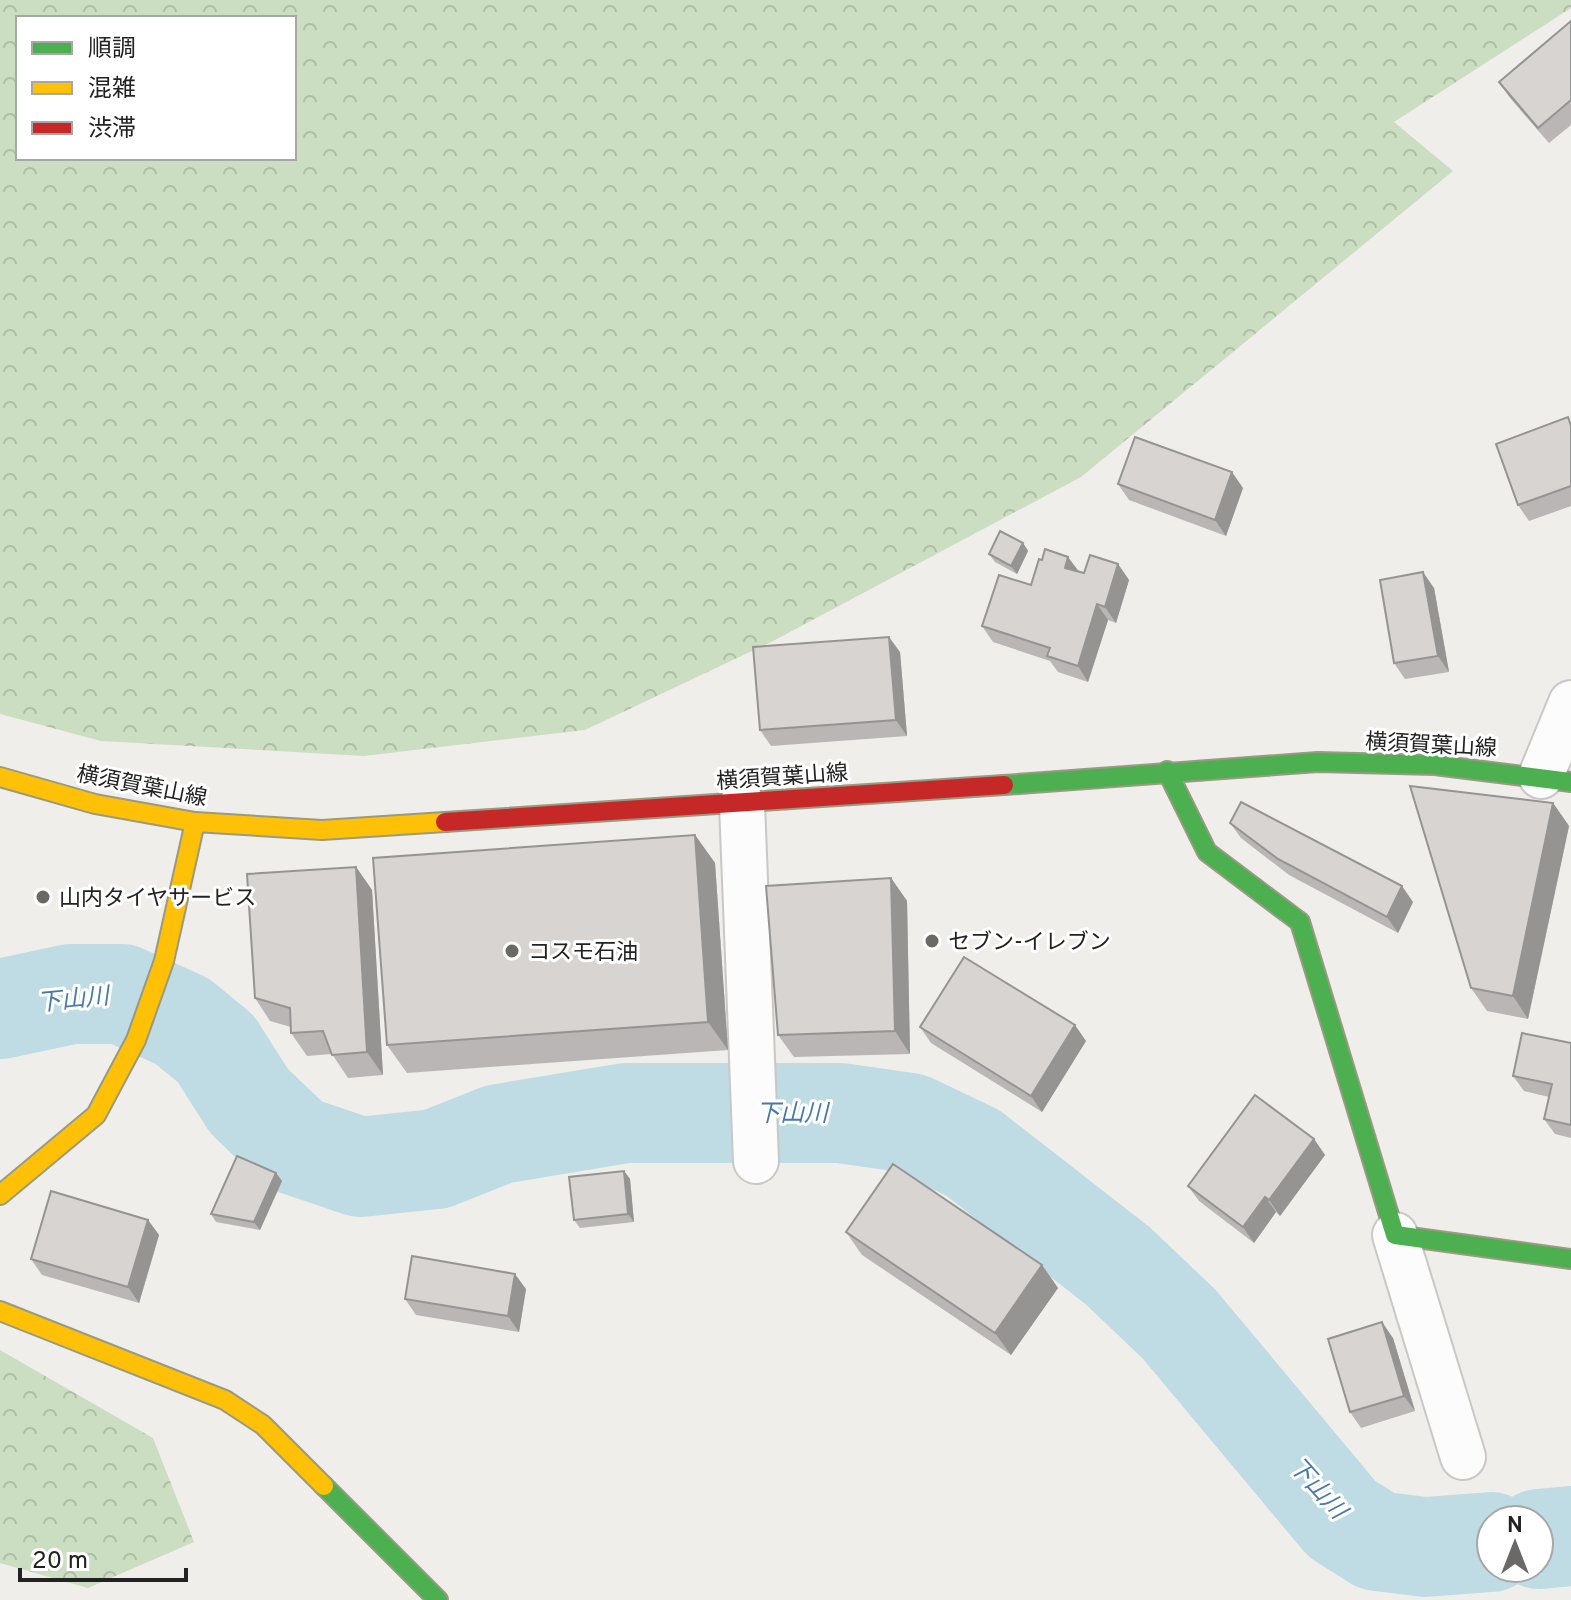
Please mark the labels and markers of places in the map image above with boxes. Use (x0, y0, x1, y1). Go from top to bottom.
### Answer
place label: 山内タイヤサービス (59, 886, 256, 913)
marker: 山内タイヤサービス (34, 888, 52, 906)
place label: セブン-イレブン (948, 930, 1111, 957)
marker: セブン-イレブン (923, 932, 941, 950)
place label: コスモ石油 (528, 940, 638, 967)
marker: コスモ石油 (503, 942, 521, 960)

